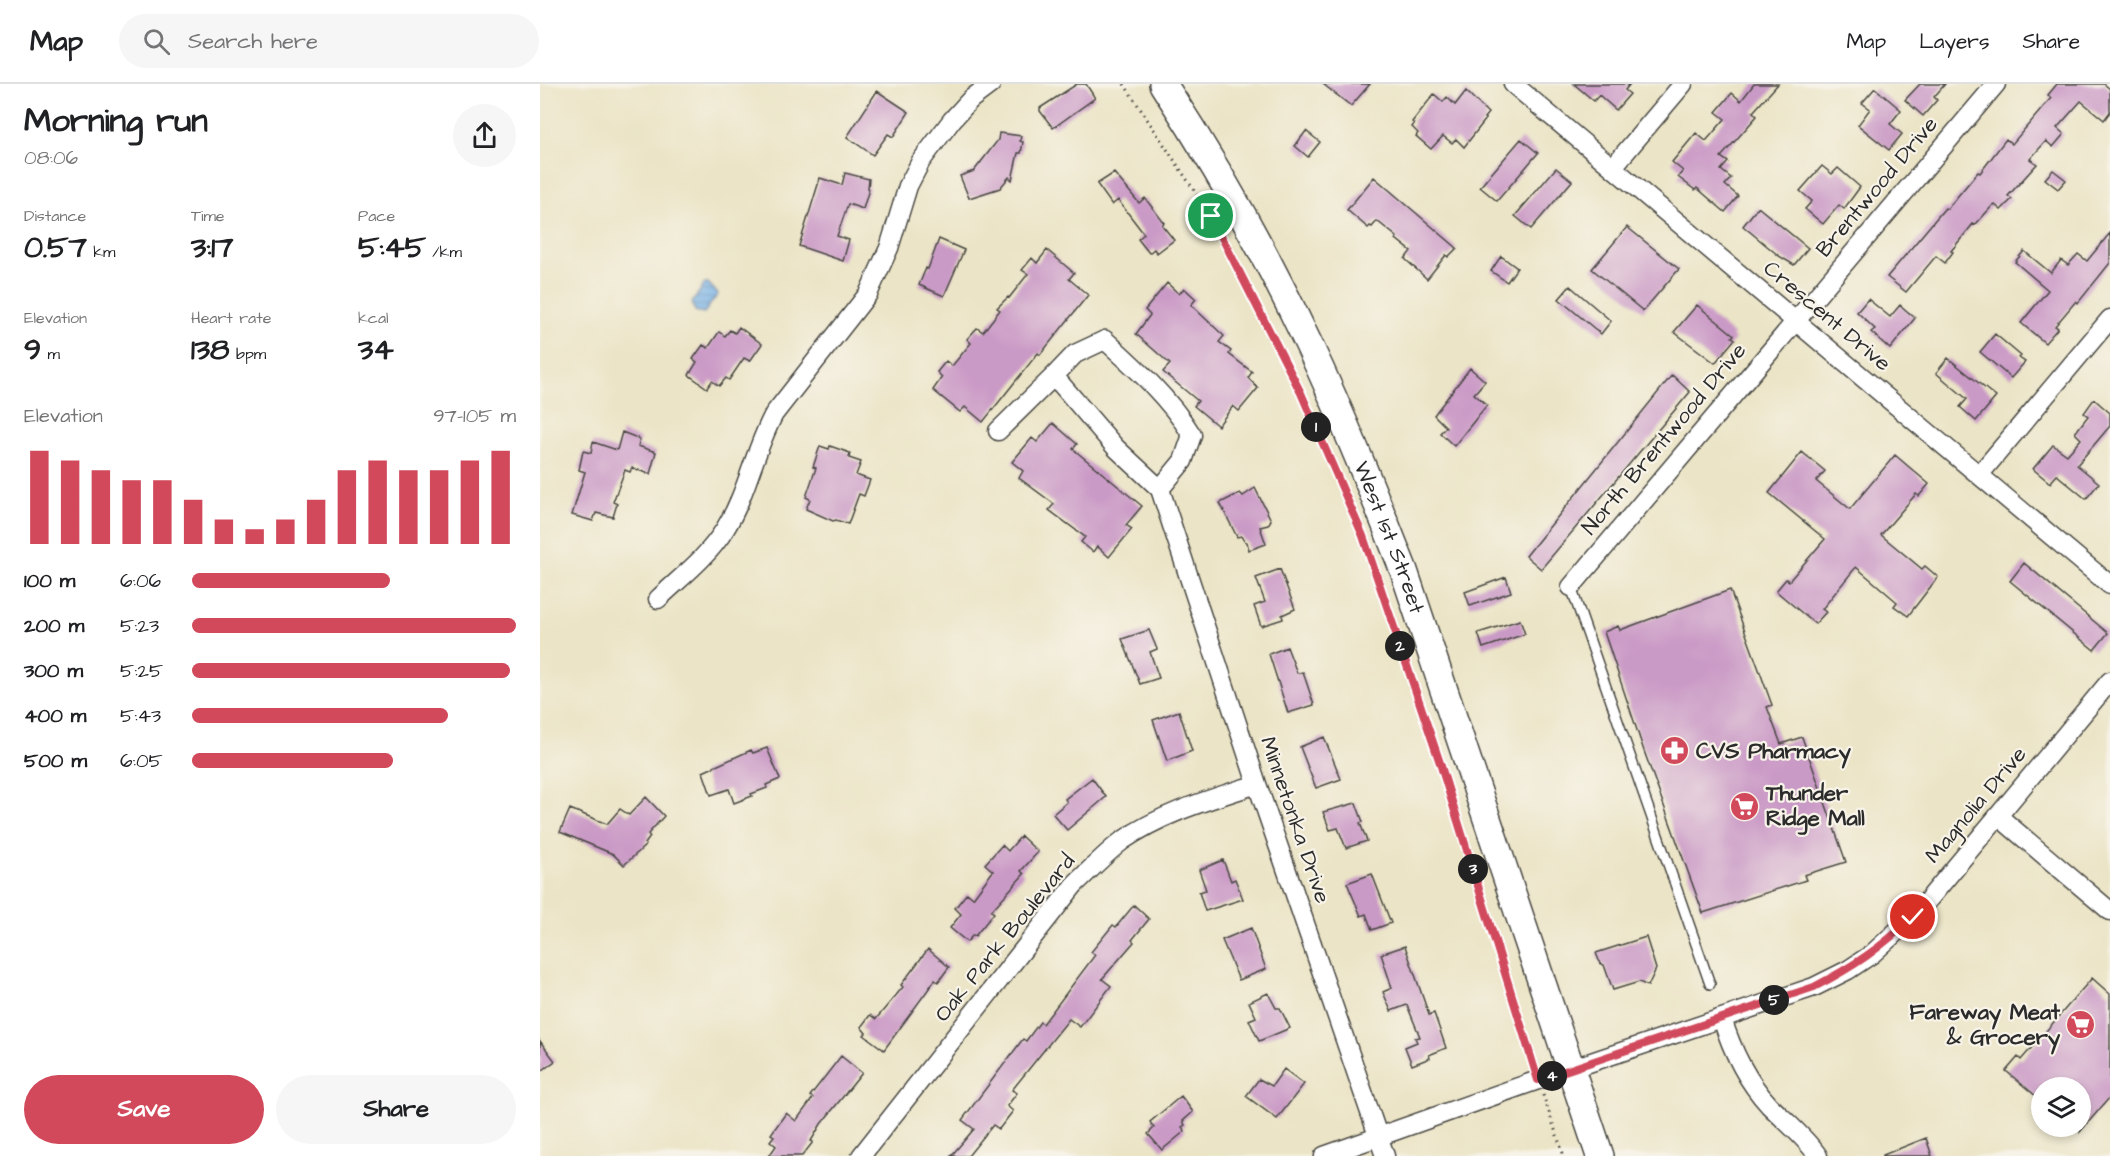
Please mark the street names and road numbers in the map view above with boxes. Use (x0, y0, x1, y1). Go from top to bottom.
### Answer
street label: Brentwood Drive (1809, 110, 1945, 264)
street label: Crescent Drive (1756, 253, 1898, 379)
street label: North Brentwood Drive (1574, 336, 1754, 542)
street label: West 1st Street (1346, 457, 1433, 618)
street label: Minnetonka Drive (1252, 733, 1338, 908)
street label: Magnolia Drive (1918, 740, 2035, 871)
street label: Oak Park Boulevard (927, 847, 1083, 1029)

